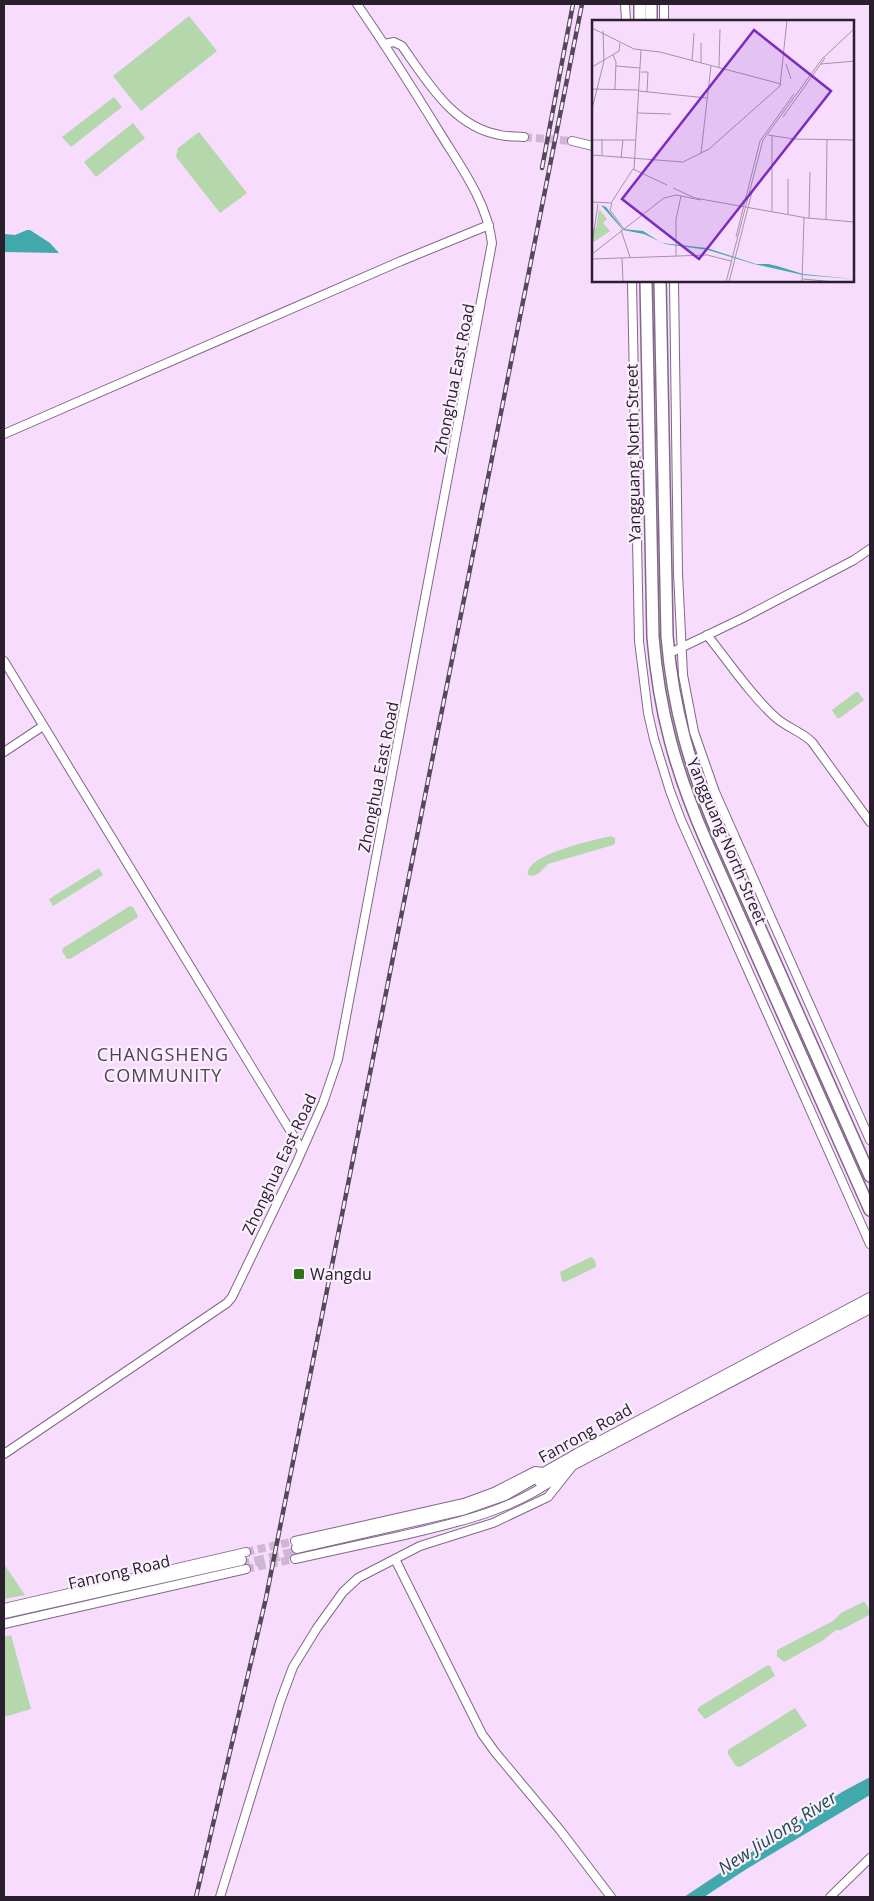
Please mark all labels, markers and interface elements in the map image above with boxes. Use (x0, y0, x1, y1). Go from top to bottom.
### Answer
inset map (592, 20, 854, 282)
street label: Zhonghua East Road (429, 302, 479, 456)
street label: Yangguang North Street (620, 363, 646, 543)
street label: Zhonghua East Road (353, 700, 403, 854)
street label: Yangguang North Street (682, 754, 772, 928)
district label: CHANGSHENG COMMUNITY (97, 1042, 229, 1087)
street label: Zhonghua East Road (237, 1090, 321, 1238)
place label: Wangdu (310, 1263, 372, 1285)
marker: Wangdu (292, 1267, 306, 1281)
street label: Fanrong Road (534, 1398, 636, 1468)
street label: Fanrong Road (66, 1550, 172, 1594)
water label: New Jiulong River (713, 1784, 842, 1879)

